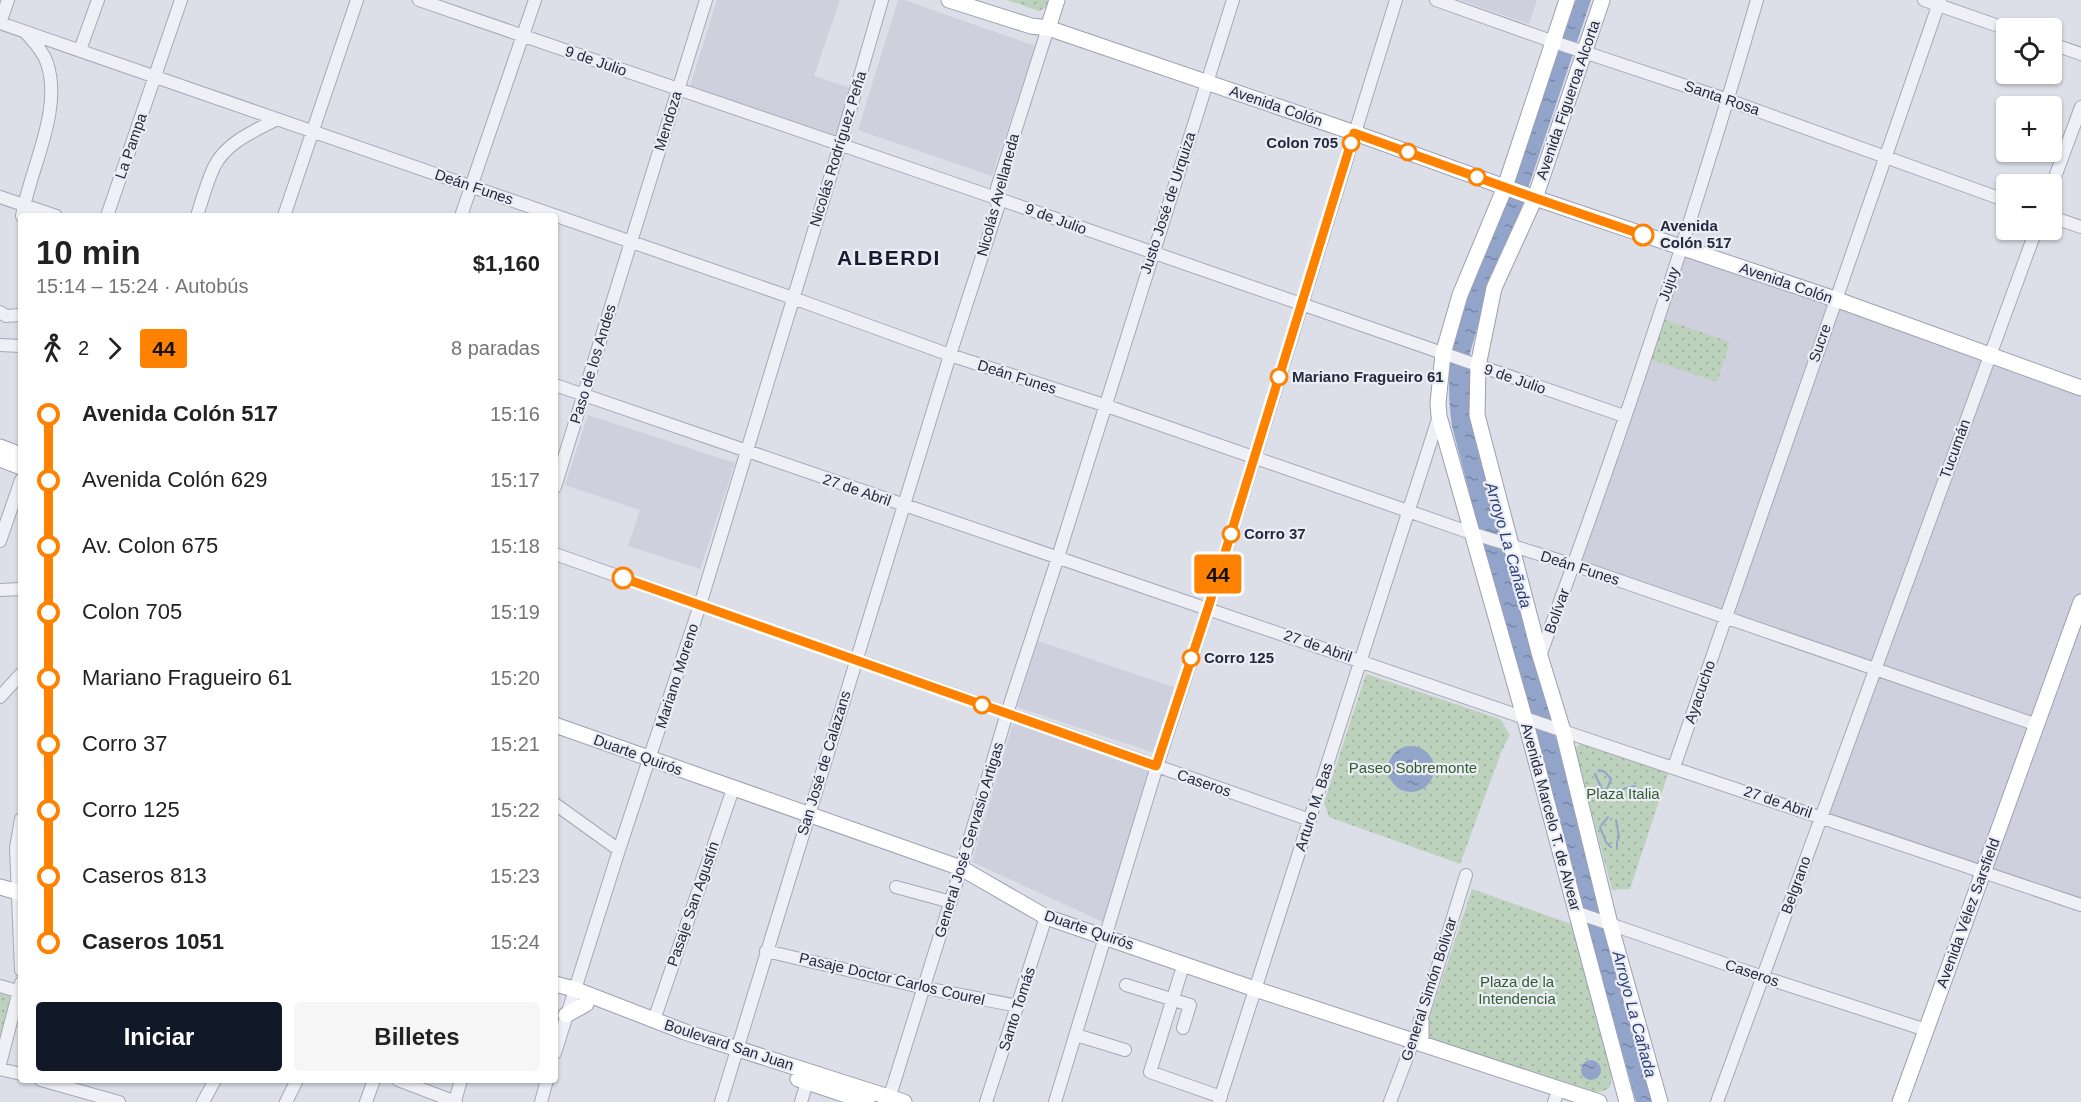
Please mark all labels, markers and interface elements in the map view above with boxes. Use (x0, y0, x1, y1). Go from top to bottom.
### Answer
street label: Avenida Figueroa Alcorta (1532, 17, 1603, 182)
map controls (1996, 18, 2062, 240)
button: locate (1996, 18, 2062, 84)
street label: 9 de Julio (563, 42, 629, 79)
street label: Nicolás Rodríguez Peña (806, 68, 869, 229)
street label: Santa Rosa (1682, 77, 1763, 119)
street label: Avenida Colón (1227, 82, 1325, 129)
street label: Mendoza (650, 88, 685, 153)
button: + (1996, 96, 2062, 162)
street label: La Pampa (111, 110, 150, 181)
street label: Justo José de Urquiza (1137, 129, 1199, 276)
street label: Nicolás Avellaneda (973, 131, 1022, 258)
place label: Colon 705 (1266, 134, 1338, 151)
marker: Colon 705 (1342, 134, 1360, 152)
unlabelled marker (1399, 143, 1417, 161)
street label: Deán Funes (433, 165, 516, 208)
unlabelled marker (1468, 168, 1486, 186)
button: − (1996, 174, 2062, 240)
street label: 9 de Julio (1023, 200, 1089, 237)
place label: Avenida Colón 517 (1660, 217, 1732, 251)
marker: Avenida Colón 517 (1632, 224, 1654, 246)
text: 10 min (36, 234, 141, 271)
district label: ALBERDI (837, 246, 941, 269)
text: $1,160 (473, 251, 540, 276)
street label: Avenida Colón (1737, 259, 1835, 306)
street label: Jujuy (1655, 264, 1682, 303)
text: 15:14 – 15:24 · Autobús (36, 275, 248, 297)
street label: Paso de los Andes (566, 302, 619, 426)
street label: Sucre (1805, 322, 1834, 364)
icon: walk (36, 332, 69, 365)
icon: forward (98, 332, 131, 365)
text: 2 (78, 337, 89, 359)
text: 44 (152, 337, 175, 360)
text: 8 paradas (451, 337, 540, 359)
street label: Deán Funes (976, 356, 1059, 397)
street label: 9 de Julio (1482, 360, 1548, 397)
marker: Mariano Fragueiro 61 (1270, 368, 1288, 386)
place label: Mariano Fragueiro 61 (1292, 368, 1444, 385)
text: Avenida Colón 517 (82, 401, 278, 426)
text: 15:16 (490, 403, 540, 425)
street label: Tucumán (1936, 417, 1973, 481)
text: Avenida Colón 629 (82, 467, 268, 492)
text: 15:17 (490, 469, 540, 491)
street label: 27 de Abril (821, 470, 893, 509)
water label: Arroyo La Cañada (1482, 479, 1535, 610)
marker: Corro 37 (1222, 525, 1240, 543)
place label: Corro 37 (1244, 525, 1306, 542)
text: Av. Colon 675 (82, 533, 218, 558)
text: 15:18 (490, 535, 540, 557)
street label: Deán Funes (1539, 547, 1622, 588)
line badge: 44 (1191, 554, 1245, 594)
text: 44 (1206, 563, 1230, 586)
unlabelled marker (612, 567, 634, 589)
street label: Bolívar (1541, 586, 1573, 636)
text: Colon 705 (82, 599, 182, 624)
text: 15:19 (490, 601, 540, 623)
street label: Mariano Moreno (652, 621, 701, 730)
street label: 27 de Abril (1282, 626, 1354, 665)
marker: Corro 125 (1182, 649, 1200, 667)
place label: Corro 125 (1204, 649, 1274, 666)
street label: Ayacucho (1681, 658, 1718, 726)
text: Mariano Fragueiro 61 (82, 665, 292, 690)
text: 15:20 (490, 667, 540, 689)
street label: San José de Calazans (793, 689, 854, 837)
unlabelled marker (973, 696, 991, 714)
street label: Avenida Marcelo T. de Alvear (1518, 721, 1585, 913)
text: Corro 37 (82, 731, 168, 756)
street label: Duarte Quirós (591, 731, 685, 778)
text: 15:21 (490, 733, 540, 755)
street label: General José Gervasio Artigas (931, 740, 1006, 940)
park label: Paseo Sobremonte (1349, 759, 1477, 776)
street label: Arturo M. Bas (1291, 761, 1336, 853)
street label: Caseros (1175, 765, 1233, 800)
street label: 27 de Abril (1742, 782, 1814, 821)
park label: Plaza Italia (1586, 785, 1660, 802)
text: Corro 125 (82, 797, 180, 822)
text: 15:22 (490, 799, 540, 821)
street label: Avenida Vélez Sarsfield (1932, 836, 2003, 990)
street label: Pasaje San Agustín (663, 839, 722, 969)
street label: Belgrano (1777, 854, 1814, 916)
text: Caseros 813 (82, 863, 207, 888)
text: 15:23 (490, 865, 540, 887)
street label: Duarte Quirós (1042, 906, 1136, 953)
street label: General Simón Bolivar (1397, 915, 1460, 1063)
text: Caseros 1051 (82, 929, 224, 954)
text: 15:24 (490, 931, 540, 953)
water label: Arroyo La Cañada (1609, 948, 1660, 1079)
street label: Pasaje Doctor Carlos Courel (798, 949, 987, 1008)
street label: Caseros (1723, 955, 1781, 990)
street label: Santo Tomás (995, 965, 1038, 1053)
park label: Plaza de la Intendencia (1478, 973, 1556, 1007)
button: Iniciar (36, 1002, 282, 1071)
button: Billetes (294, 1002, 540, 1071)
street label: Boulevard San Juan (662, 1016, 796, 1073)

